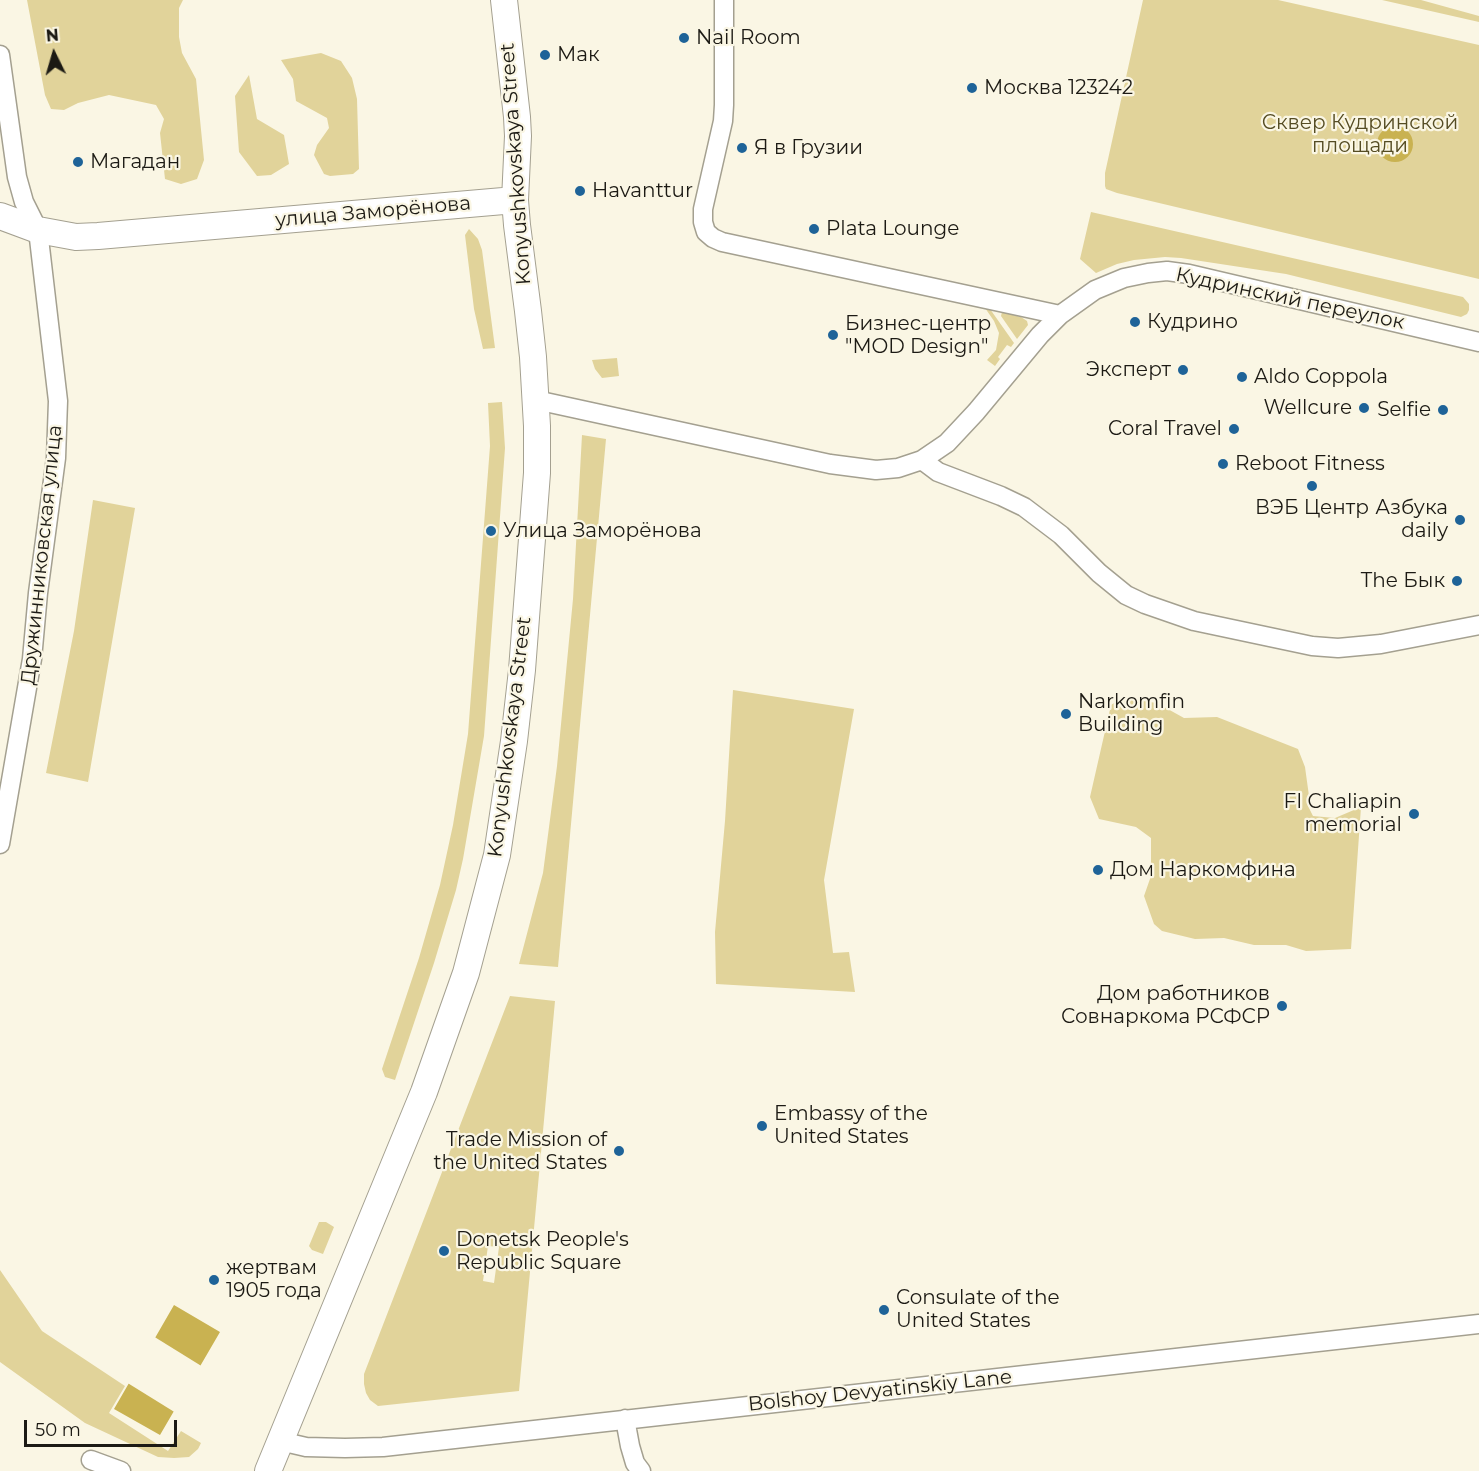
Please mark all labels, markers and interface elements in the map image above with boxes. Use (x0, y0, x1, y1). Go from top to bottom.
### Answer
north arrow (24, 24, 84, 84)
text: N (45, 26, 60, 46)
place label: Nail Room (696, 26, 801, 50)
marker: Nail Room (677, 31, 691, 45)
street label: Konyushkovskaya Street (496, 42, 536, 286)
place label: Мак (557, 43, 600, 67)
marker: Мак (538, 48, 552, 62)
place label: Москва 123242 (984, 76, 1133, 100)
marker: Москва 123242 (965, 81, 979, 95)
park label: Сквер Кудринской площади (1262, 111, 1458, 158)
place label: Я в Грузии (754, 136, 863, 160)
marker: Я в Грузии (735, 141, 749, 155)
place label: Магадан (90, 150, 180, 174)
marker: Магадан (71, 155, 85, 169)
place label: Havanttur (592, 179, 693, 203)
marker: Havanttur (573, 184, 587, 198)
street label: улица Заморёнова (274, 191, 472, 233)
place label: Plata Lounge (826, 217, 959, 241)
marker: Plata Lounge (807, 222, 821, 236)
street label: Кудринский переулок (1173, 263, 1407, 335)
place label: Кудрино (1147, 310, 1238, 334)
place label: Бизнес-центр "MOD Design" (845, 312, 991, 359)
marker: Кудрино (1128, 315, 1142, 329)
marker: Бизнес-центр "MOD Design" (826, 328, 840, 342)
place label: Эксперт (1086, 358, 1171, 382)
marker: Эксперт (1176, 363, 1190, 377)
place label: Aldo Coppola (1254, 365, 1388, 389)
marker: Aldo Coppola (1235, 370, 1249, 384)
place label: Wellcure (1263, 396, 1352, 420)
place label: Selfie (1377, 398, 1431, 422)
marker: Wellcure (1357, 401, 1371, 415)
marker: Selfie (1436, 403, 1450, 417)
place label: Coral Travel (1108, 417, 1222, 441)
marker: Coral Travel (1227, 422, 1241, 436)
street label: Дружинниковская улица (16, 424, 68, 686)
place label: Reboot Fitness (1235, 452, 1385, 476)
marker: Reboot Fitness (1216, 457, 1230, 471)
marker: ВЭБ Центр (1305, 479, 1319, 493)
place label: ВЭБ Центр (1255, 496, 1369, 520)
place label: Азбука daily (1375, 496, 1448, 543)
marker: Азбука daily (1453, 513, 1467, 527)
place label: Улица Заморёнова (503, 519, 702, 543)
marker: Улица Заморёнова (484, 524, 498, 538)
place label: The Бык (1361, 569, 1445, 593)
marker: The Бык (1450, 574, 1464, 588)
street label: Konyushkovskaya Street (483, 615, 537, 859)
place label: Narkomfin Building (1078, 690, 1185, 737)
marker: Narkomfin Building (1059, 707, 1073, 721)
place label: FI Chaliapin memorial (1284, 790, 1402, 837)
marker: FI Chaliapin memorial (1407, 807, 1421, 821)
place label: Дом Наркомфина (1110, 858, 1296, 882)
marker: Дом Наркомфина (1091, 863, 1105, 877)
place label: Дом работников Совнаркома РСФСР (1061, 982, 1270, 1029)
marker: Дом работников Совнаркома РСФСР (1275, 999, 1289, 1013)
place label: Embassy of the United States (774, 1102, 928, 1149)
marker: Embassy of the United States (755, 1119, 769, 1133)
place label: Trade Mission of the United States (433, 1128, 607, 1175)
marker: Trade Mission of the United States (612, 1144, 626, 1158)
place label: Donetsk People's Republic Square (456, 1228, 629, 1275)
marker: Donetsk People's Republic Square (437, 1244, 451, 1258)
place label: жертвам 1905 года (226, 1256, 322, 1303)
marker: жертвам 1905 года (207, 1273, 221, 1287)
place label: Consulate of the United States (896, 1286, 1060, 1333)
marker: Consulate of the United States (877, 1303, 891, 1317)
street label: Bolshoy Devyatinskiy Lane (747, 1365, 1013, 1417)
scale bar (27, 1408, 180, 1446)
text: 50 m (35, 1419, 81, 1441)

